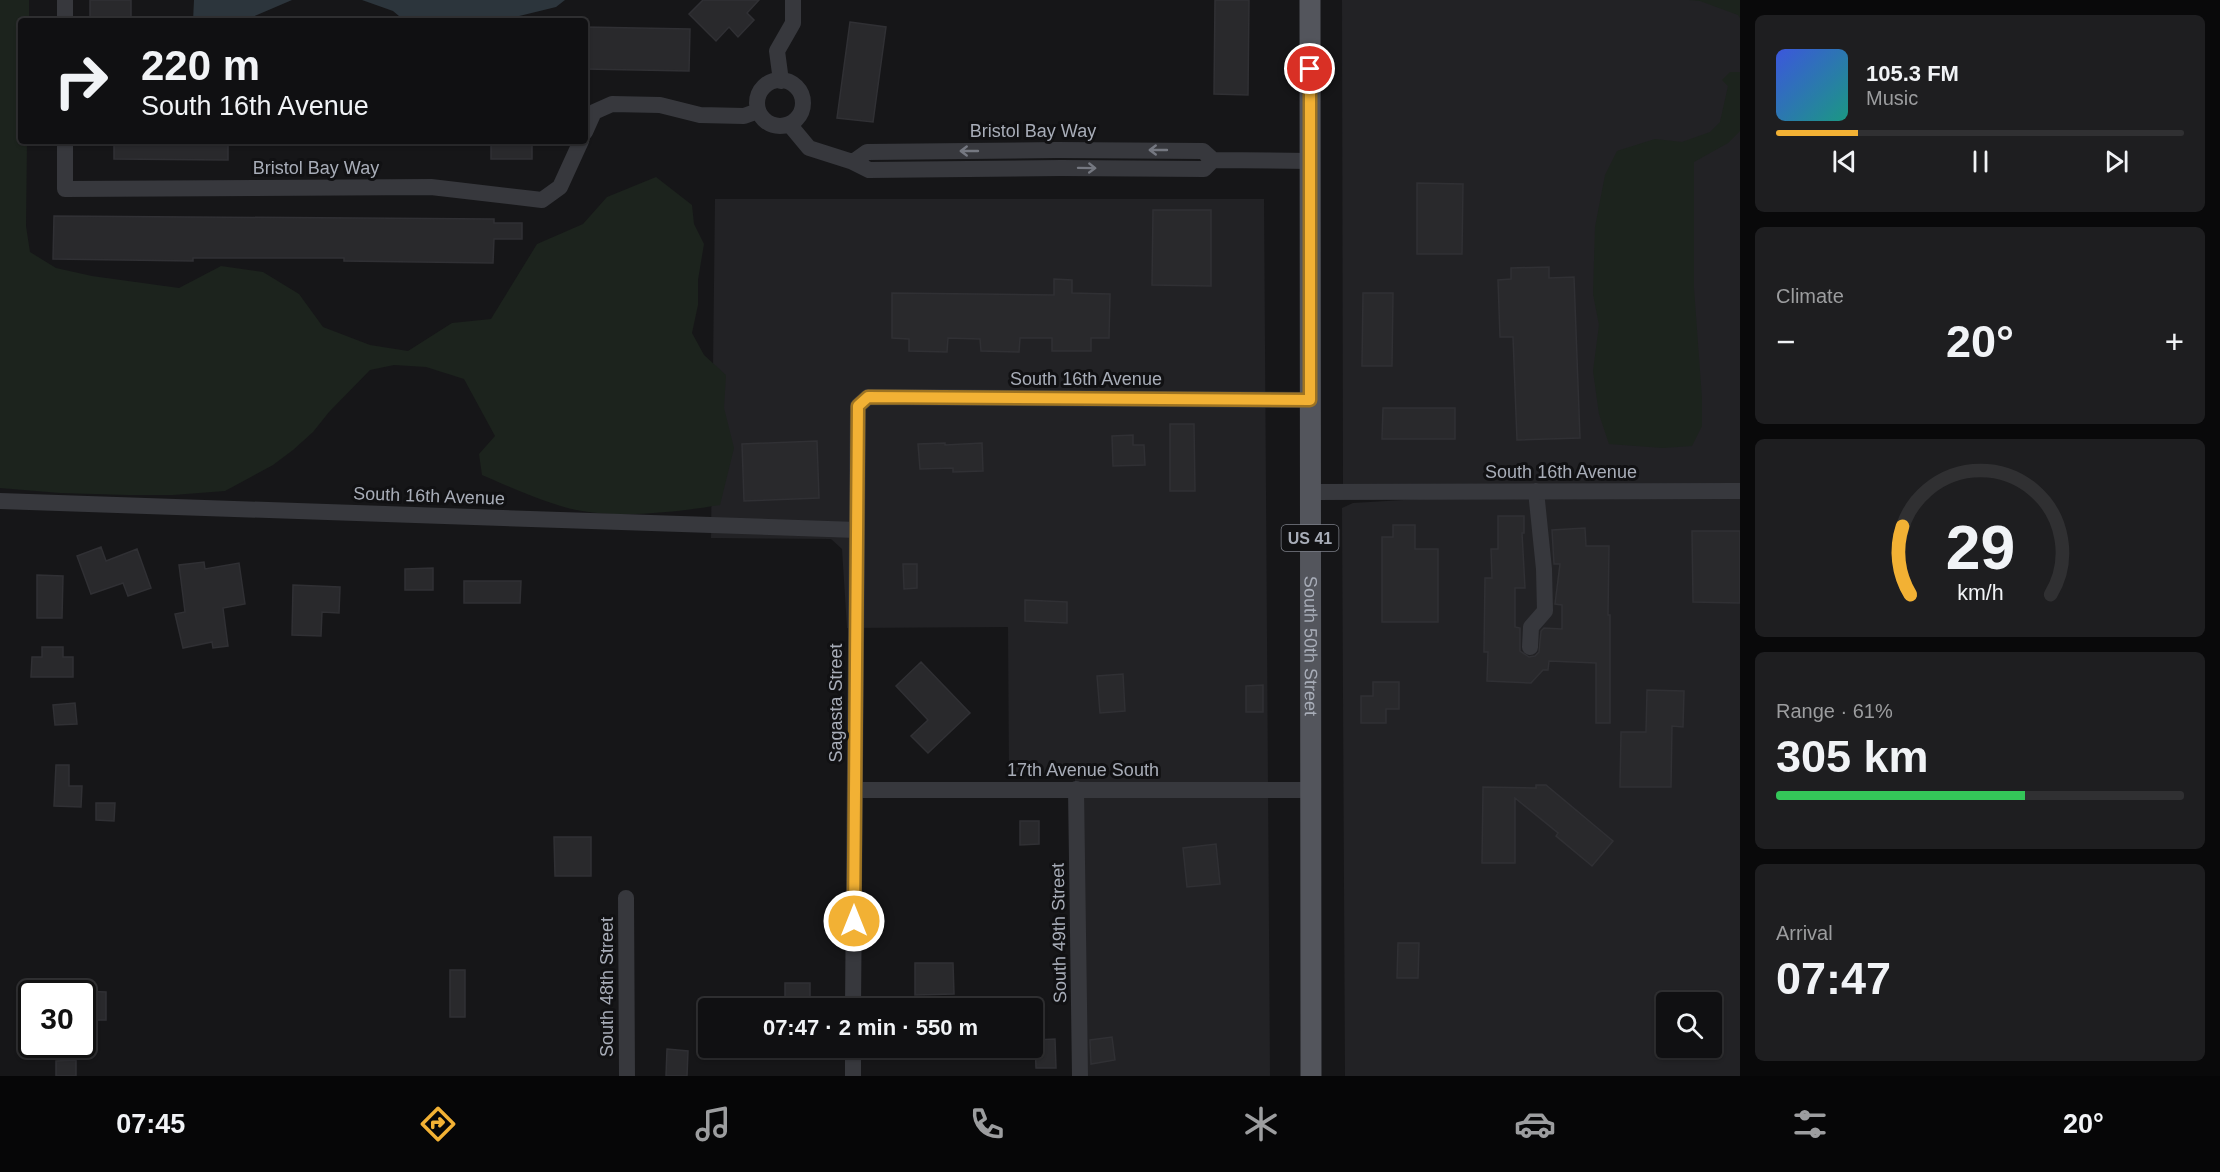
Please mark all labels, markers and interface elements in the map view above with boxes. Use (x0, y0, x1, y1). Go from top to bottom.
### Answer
icon: right (42, 42, 120, 120)
text: 220 m (141, 42, 260, 89)
pin (1284, 43, 1335, 94)
icon: arrive (1293, 52, 1326, 85)
text: 105.3 FM (1866, 61, 1959, 86)
text: Music (1866, 87, 1918, 109)
text: South 16th Avenue (141, 91, 369, 121)
street label: Bristol Bay Way (970, 121, 1096, 141)
one-way arrow (1149, 144, 1169, 156)
one-way arrow (960, 145, 980, 157)
icon: previous (1828, 145, 1861, 178)
icon: pause (1964, 145, 1997, 178)
icon: next (2100, 145, 2133, 178)
street label: Bristol Bay Way (253, 158, 379, 178)
one-way arrow (1076, 163, 1096, 174)
text: Climate (1776, 285, 1844, 307)
text: 20° (1946, 316, 2014, 367)
text: − (1776, 323, 1795, 360)
text: + (2165, 323, 2184, 360)
street label: South 16th Avenue (1010, 369, 1162, 389)
street label: South 16th Avenue (1485, 462, 1637, 482)
street label: South 16th Avenue (353, 483, 505, 509)
text: 29 (1945, 513, 2015, 582)
road number: US 41 (1282, 525, 1338, 551)
street label: South 50th Street (1301, 576, 1321, 716)
text: km/h (1957, 581, 2003, 605)
street label: Sagasta Street (826, 643, 846, 763)
text: Range · 61% (1776, 700, 1893, 722)
text: 305 km (1776, 731, 1929, 782)
street label: 17th Avenue South (1007, 760, 1159, 780)
street label: South 49th Street (1048, 863, 1070, 1003)
position arrow (822, 889, 886, 953)
street label: South 48th Street (597, 917, 617, 1057)
text: Arrival (1776, 922, 1833, 944)
text: 07:47 (1776, 953, 1891, 1004)
speed limit sign: 30 (18, 980, 96, 1058)
map controls (1656, 992, 1722, 1058)
button: search (1656, 992, 1722, 1058)
text: 07:47 · 2 min · 550 m (763, 1015, 978, 1040)
icon: directions (417, 1103, 459, 1145)
icon: music (692, 1103, 734, 1145)
icon: phone (966, 1103, 1008, 1145)
icon: climate (1240, 1103, 1282, 1145)
icon: car (1514, 1103, 1556, 1145)
icon: filters (1789, 1103, 1831, 1145)
text: 07:45 (116, 1109, 185, 1139)
text: 20° (2063, 1109, 2104, 1139)

